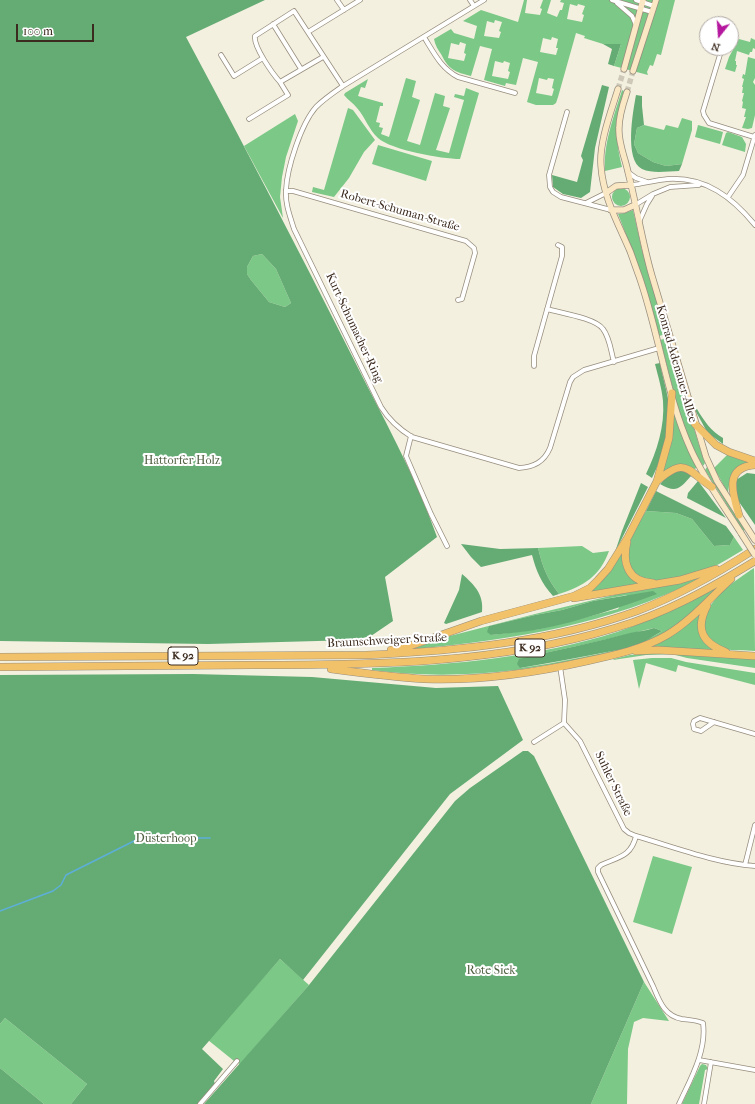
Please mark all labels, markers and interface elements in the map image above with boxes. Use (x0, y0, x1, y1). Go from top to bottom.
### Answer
scale bar (18, 16, 96, 42)
north arrow (699, 16, 739, 56)
text: 100 m (23, 24, 53, 38)
text: N (710, 40, 722, 54)
street label: Robert-Schuman-Straße (339, 187, 461, 235)
street label: Kurt-Schumacher-Ring (322, 271, 386, 385)
street label: Konrad-Adenauer-Allee (652, 304, 700, 424)
park label: Hattorfer Holz (144, 454, 220, 468)
street label: Braunschweiger Straße (327, 631, 447, 651)
road number: K 92 (515, 639, 545, 657)
road number: K 92 (168, 647, 198, 665)
street label: Suhler Straße (591, 749, 635, 819)
park label: Düsterhoop (136, 832, 196, 846)
park label: Rote Siek (466, 964, 516, 978)

